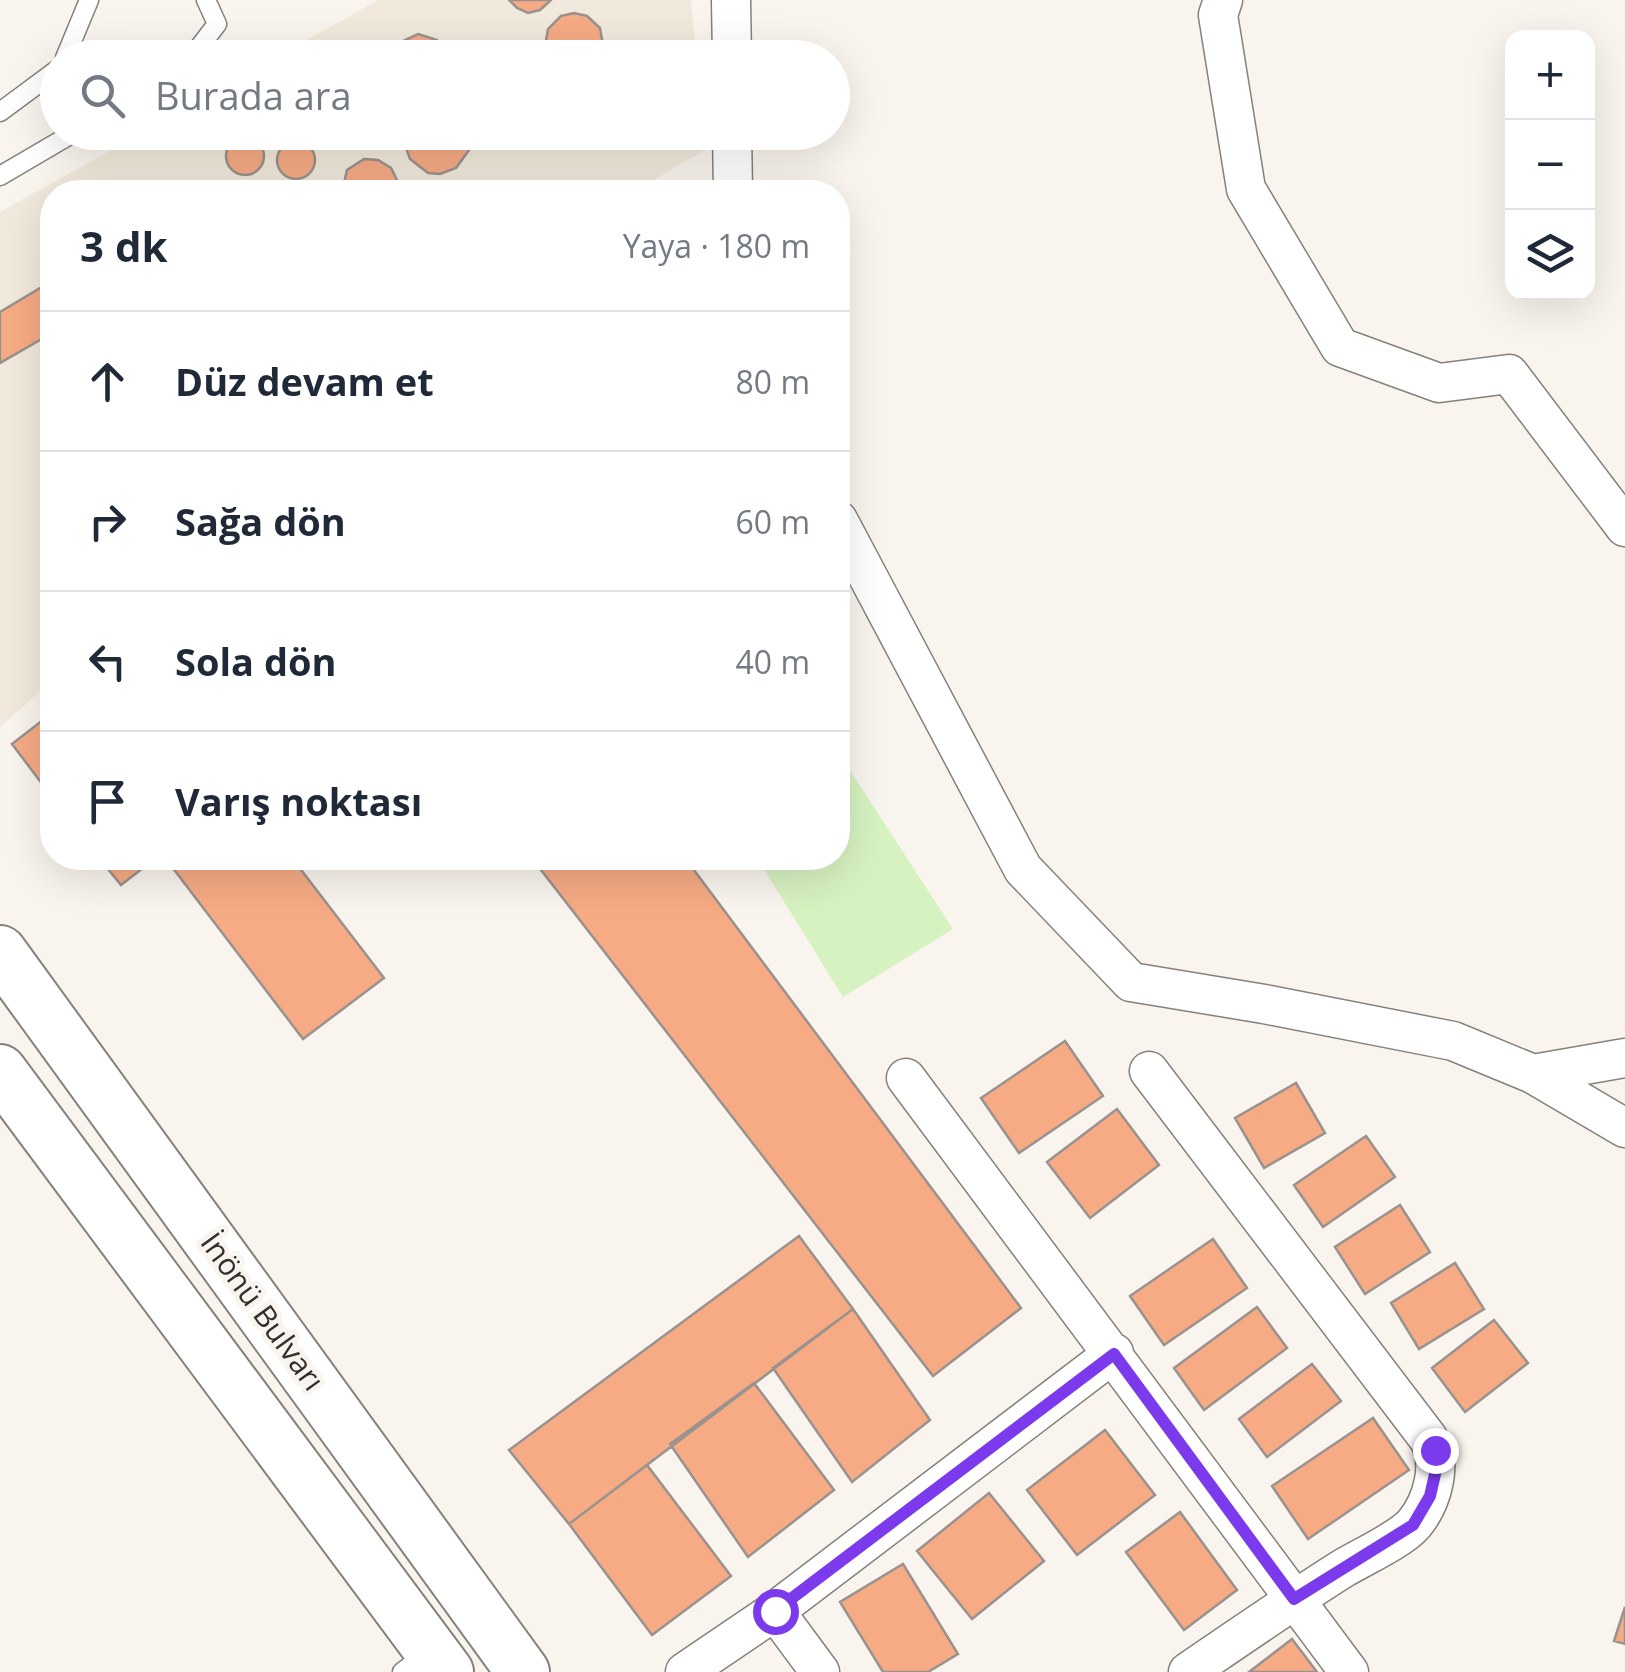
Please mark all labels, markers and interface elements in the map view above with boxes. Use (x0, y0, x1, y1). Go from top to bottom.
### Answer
map controls (1505, 30, 1595, 300)
button: + (1505, 30, 1595, 120)
search box (40, 40, 850, 150)
icon: search (75, 68, 130, 123)
text: Burada ara (155, 69, 352, 121)
button: − (1505, 120, 1595, 210)
button: layers (1505, 210, 1595, 300)
text: 3 dk (80, 217, 168, 274)
text: Yaya · 180 m (623, 224, 810, 267)
icon: ahead (80, 354, 135, 409)
text: Düz devam et (175, 355, 434, 407)
text: 80 m (735, 360, 810, 403)
icon: right (80, 494, 135, 549)
text: Sağa dön (175, 495, 346, 547)
text: 60 m (735, 500, 810, 543)
icon: left (80, 634, 135, 689)
text: Sola dön (175, 635, 336, 687)
text: 40 m (735, 640, 810, 683)
icon: arrive (80, 774, 135, 829)
text: Varış noktası (175, 775, 422, 827)
street label: İnönü Bulvarı (192, 1224, 335, 1399)
route end (1413, 1428, 1459, 1474)
route start (753, 1589, 799, 1635)

